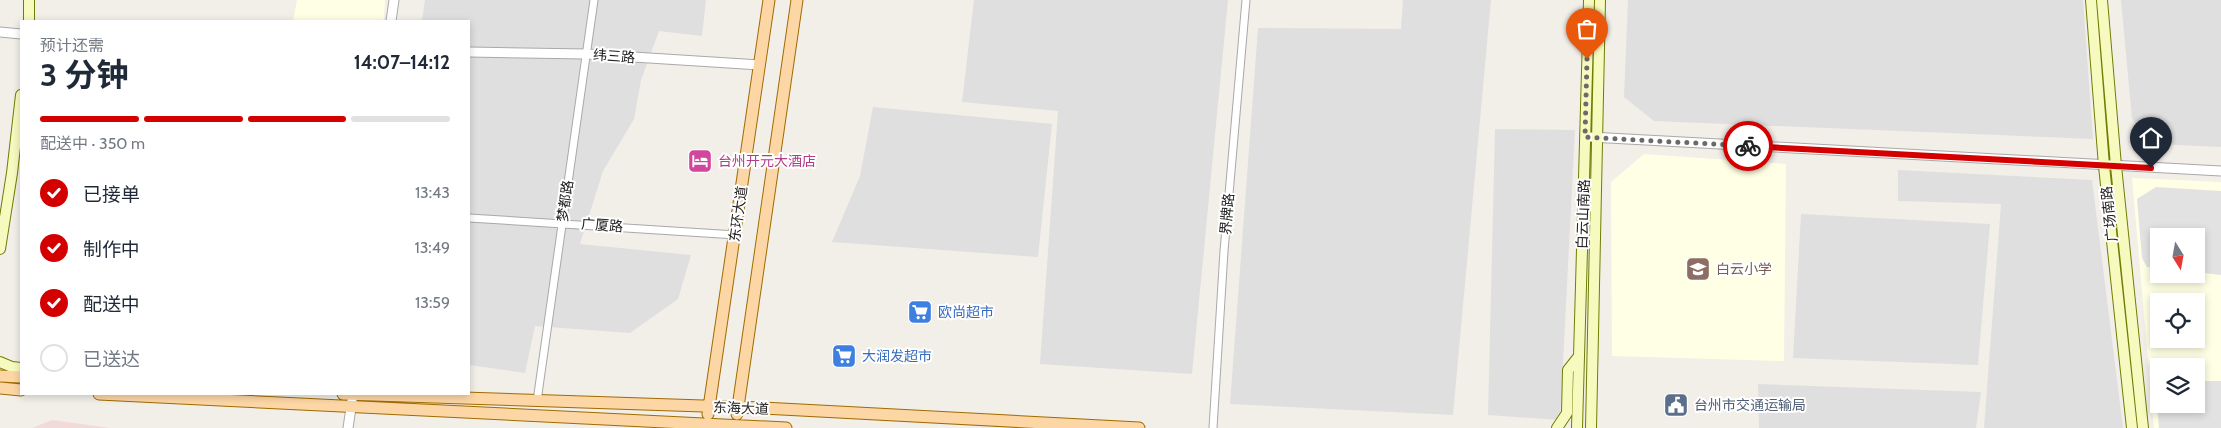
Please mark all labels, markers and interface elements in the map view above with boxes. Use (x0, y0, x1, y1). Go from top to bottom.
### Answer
pin (1566, 8, 1608, 59)
icon: bag (1573, 15, 1601, 43)
text: 预计还需 (40, 36, 104, 55)
street label: 纬三路 (592, 46, 636, 66)
text: 14:07–14:12 (354, 51, 450, 74)
text: 3 分钟 (40, 55, 128, 94)
pin (2130, 117, 2172, 168)
courier (1723, 121, 1773, 171)
icon: home (2137, 124, 2165, 152)
icon: bike (1734, 132, 1762, 160)
text: 配送中 · 350 m (40, 134, 145, 153)
hotel icon: 台州开元大酒店 (687, 148, 713, 174)
place label: 台州开元大酒店 (718, 152, 816, 170)
icon: check (40, 179, 68, 207)
street label: 梦都路 (553, 179, 577, 223)
street label: 白云山南路 (1573, 179, 1593, 249)
text: 已接单 (83, 183, 140, 206)
text: 13:43 (415, 183, 450, 202)
street label: 东环大道 (725, 185, 751, 243)
street label: 广场南路 (2097, 185, 2121, 243)
street label: 界牌路 (1216, 192, 1238, 236)
street label: 广厦路 (580, 215, 624, 235)
north arrow (2150, 228, 2205, 282)
map controls (2150, 228, 2205, 413)
icon: check (40, 234, 68, 262)
text: 制作中 (83, 238, 140, 261)
text: 13:49 (414, 238, 450, 257)
school or university icon: 白云小学 (1685, 256, 1711, 282)
place label: 白云小学 (1716, 260, 1772, 278)
icon: check (40, 289, 68, 317)
text: 配送中 (83, 293, 140, 316)
text: 13:59 (415, 293, 450, 312)
button: locate (2150, 293, 2205, 348)
supermarket icon: 欧尚超市 (907, 299, 933, 325)
place label: 欧尚超市 (938, 303, 994, 321)
supermarket icon: 大润发超市 (831, 343, 857, 369)
place label: 大润发超市 (862, 347, 932, 365)
text: 已送达 (83, 348, 140, 371)
button: layers (2150, 358, 2205, 413)
public building icon: 台州市交通运输局 (1663, 392, 1689, 418)
place label: 台州市交通运输局 (1694, 396, 1806, 414)
street label: 东海大道 (713, 398, 769, 418)

